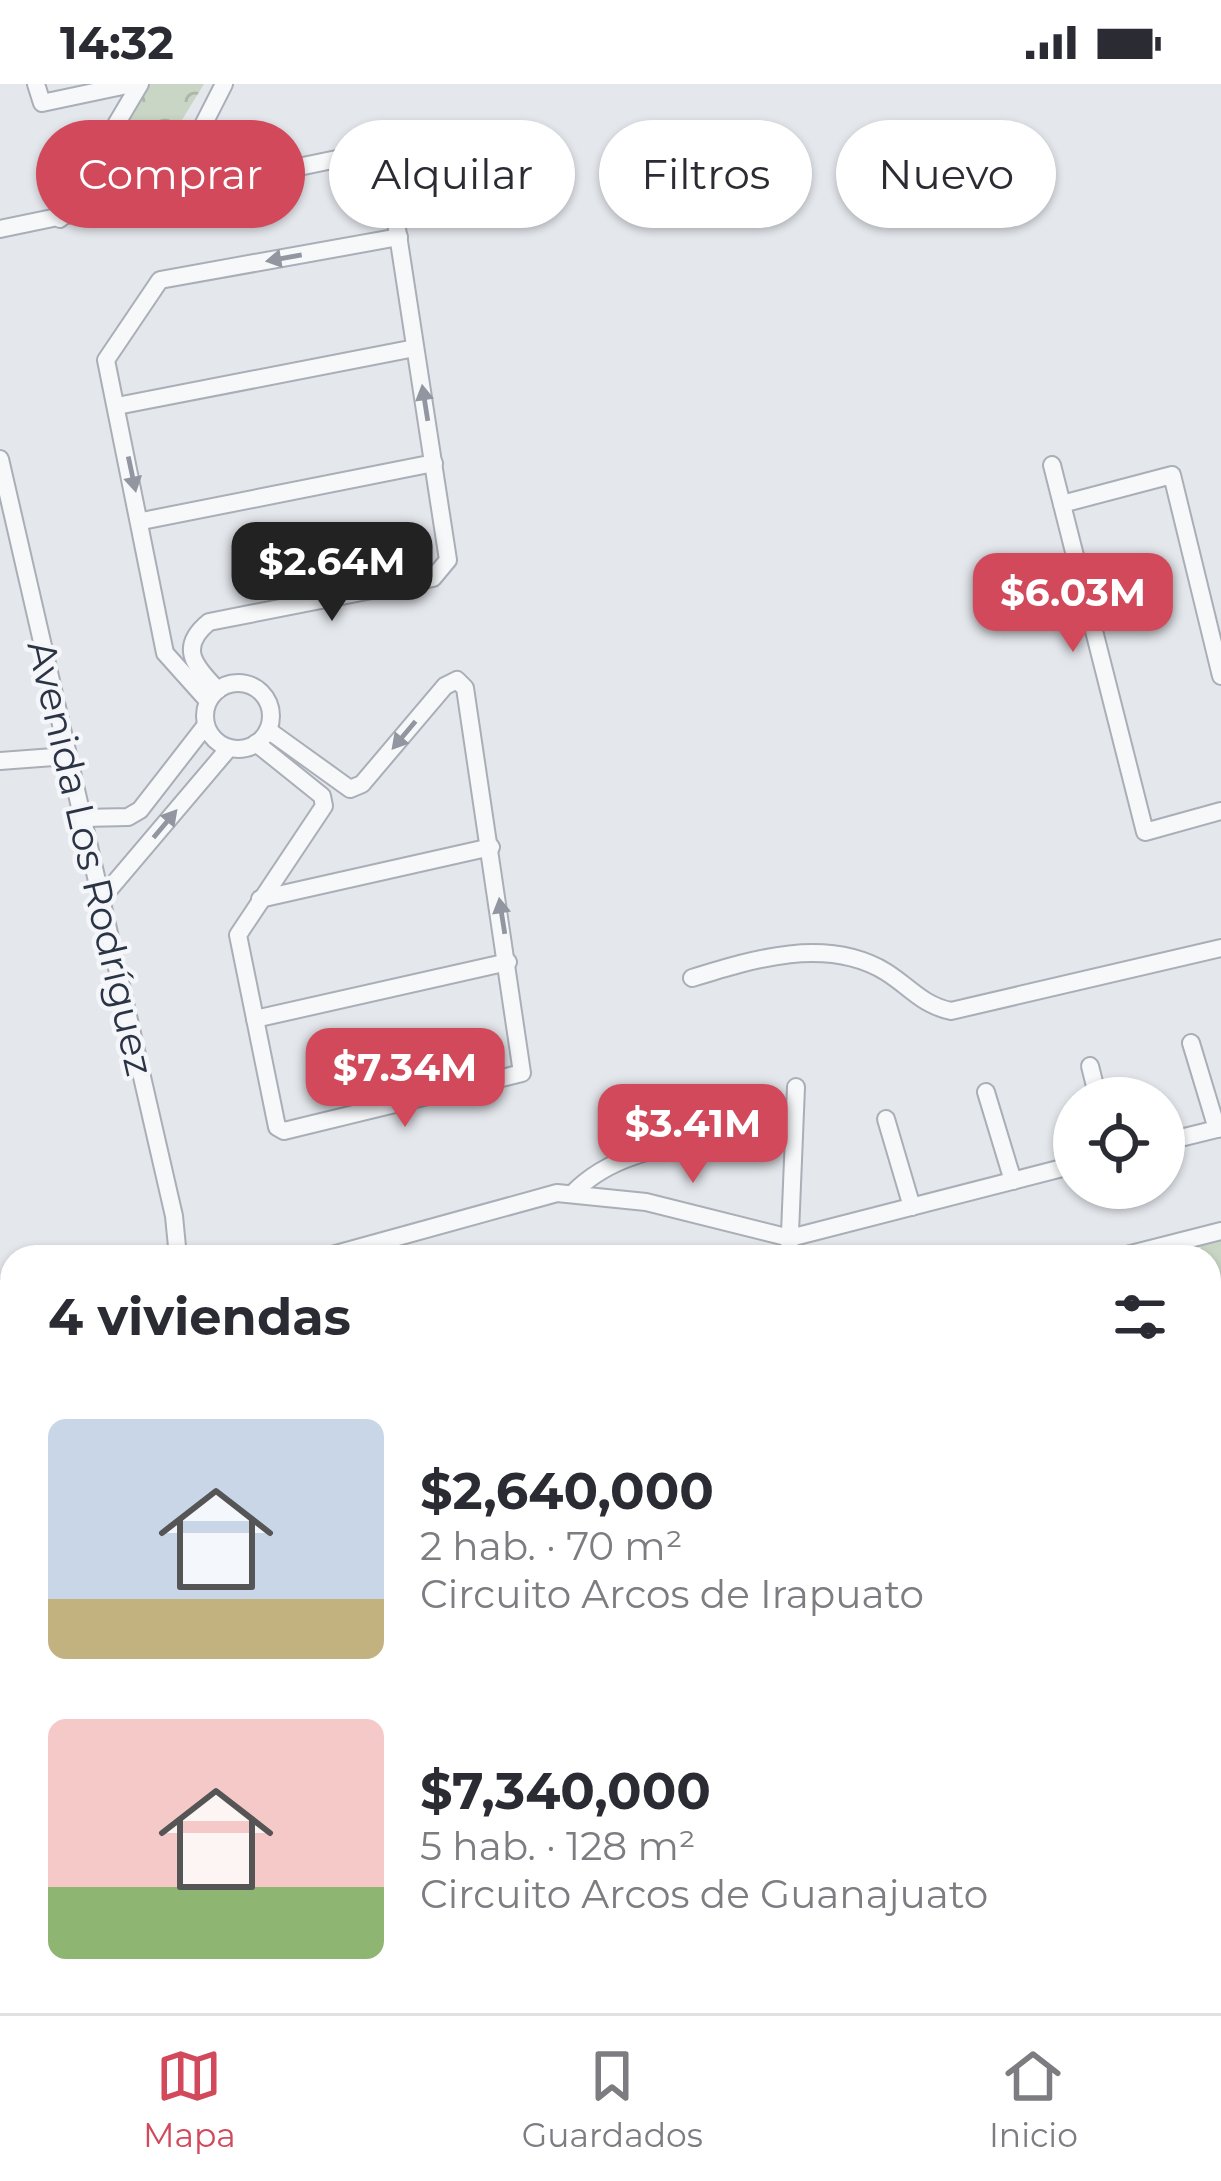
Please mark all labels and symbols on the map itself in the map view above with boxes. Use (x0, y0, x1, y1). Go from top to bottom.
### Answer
one-way arrow (264, 249, 302, 268)
one-way arrow (415, 384, 434, 421)
one-way arrow (123, 456, 142, 494)
pin: $2.64M (234, 522, 430, 624)
pin: $6.03M (975, 553, 1171, 655)
street label: Avenida Los Rodríguez (18, 636, 164, 1080)
one-way arrow (391, 720, 417, 750)
one-way arrow (151, 809, 178, 839)
one-way arrow (492, 897, 511, 934)
pin: $7.34M (307, 1028, 503, 1130)
pin: $3.41M (595, 1084, 791, 1186)

